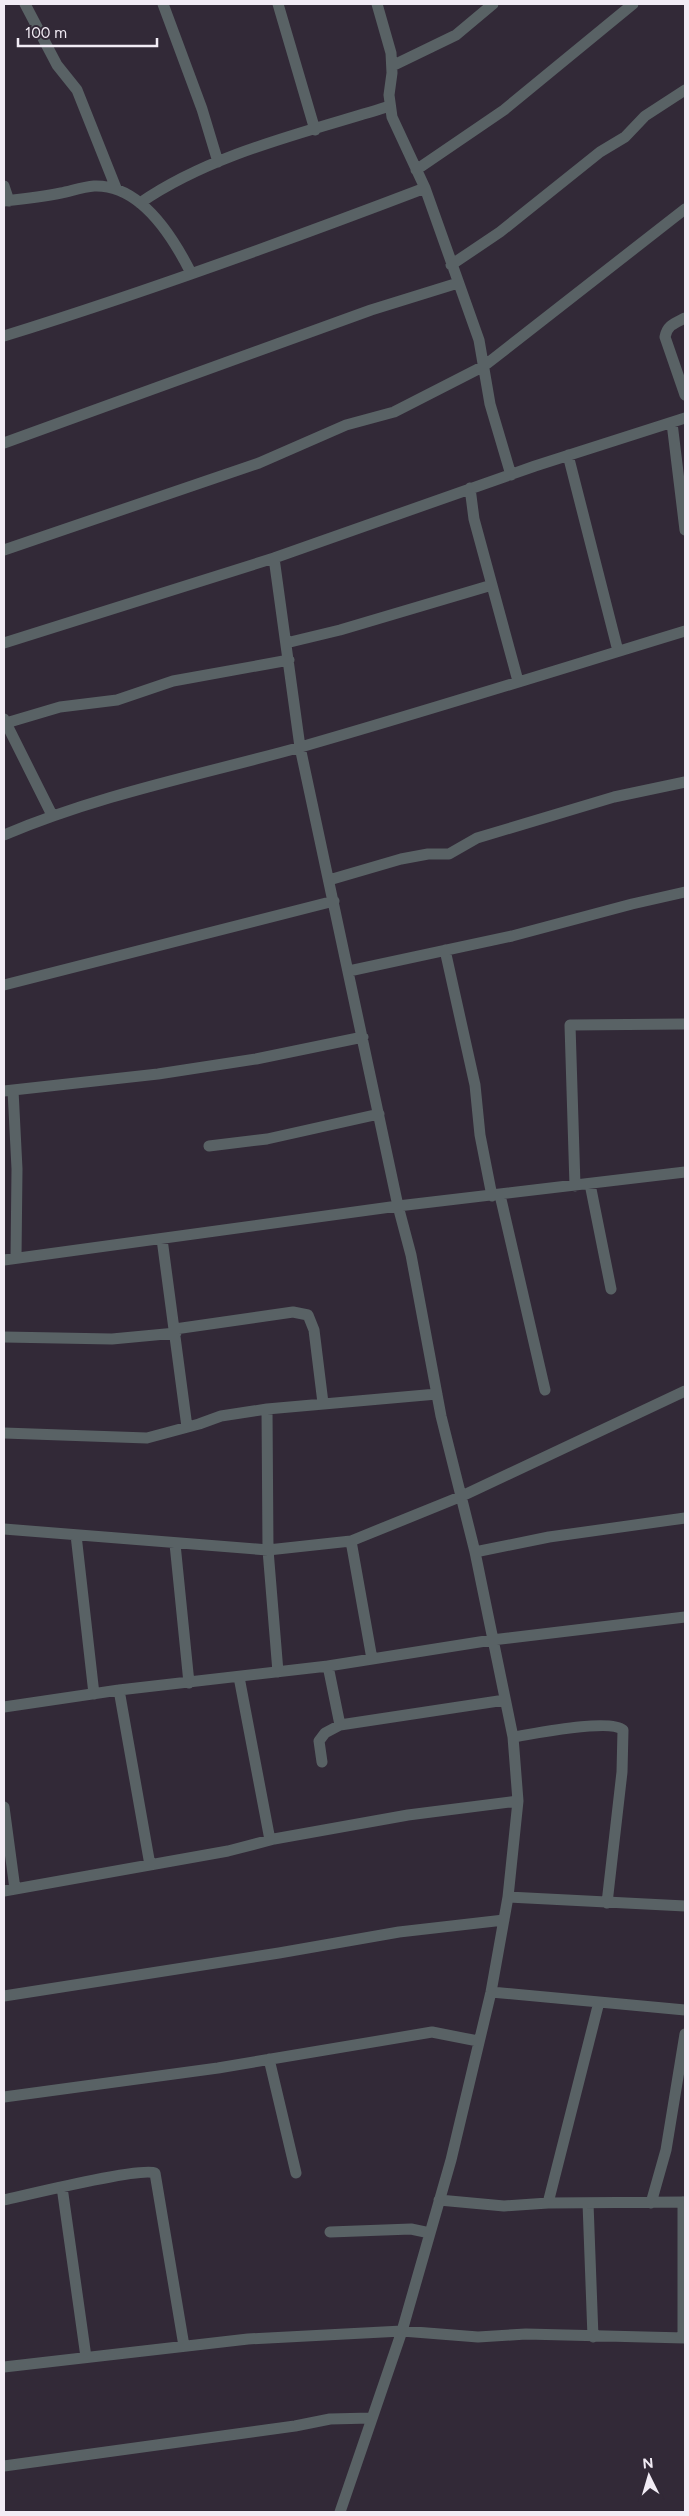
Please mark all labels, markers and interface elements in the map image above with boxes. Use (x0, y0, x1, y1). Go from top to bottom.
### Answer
scale bar (18, 15, 156, 47)
text: 100 m (25, 24, 67, 42)
north arrow (624, 2451, 674, 2501)
text: N (642, 2455, 654, 2472)

